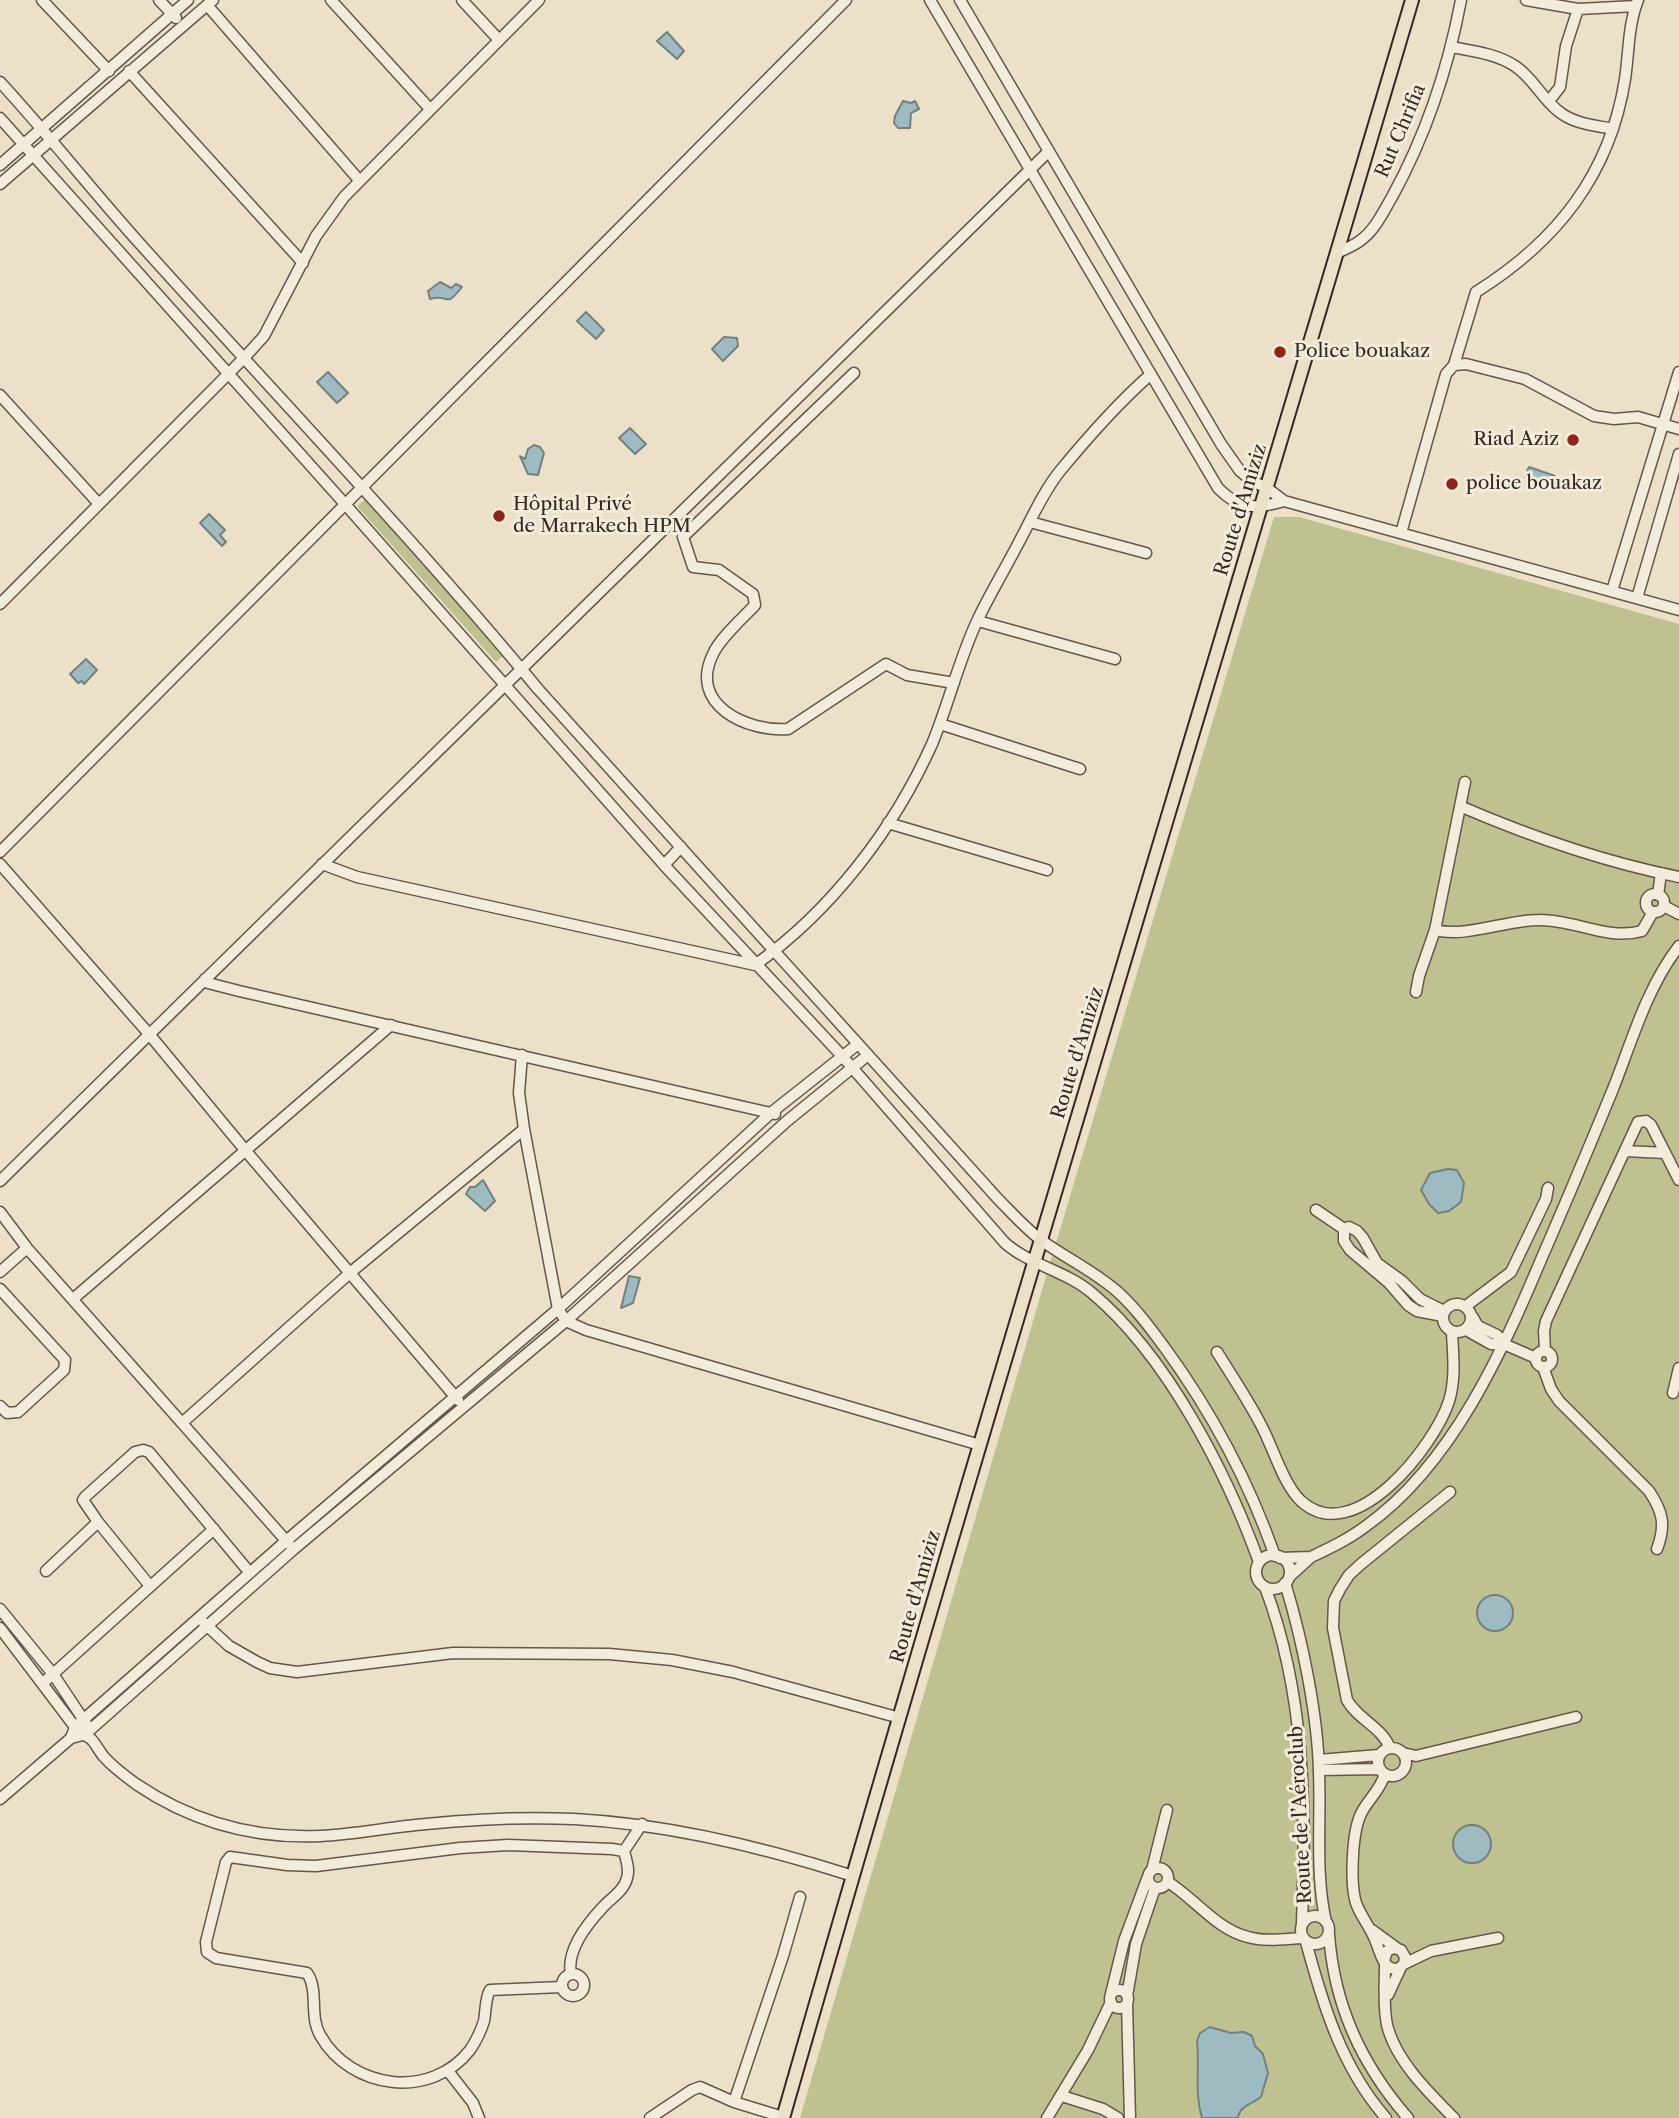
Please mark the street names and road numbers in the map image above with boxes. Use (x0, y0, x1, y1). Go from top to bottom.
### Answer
street label: Rut Chrifia (1371, 81, 1431, 181)
street label: Route d'Amiziz (1210, 441, 1272, 579)
street label: Route d'Amiziz (1047, 984, 1109, 1122)
street label: Route d'Amiziz (886, 1528, 946, 1666)
street label: Route de l’Aéroclub (1285, 1725, 1317, 1905)

